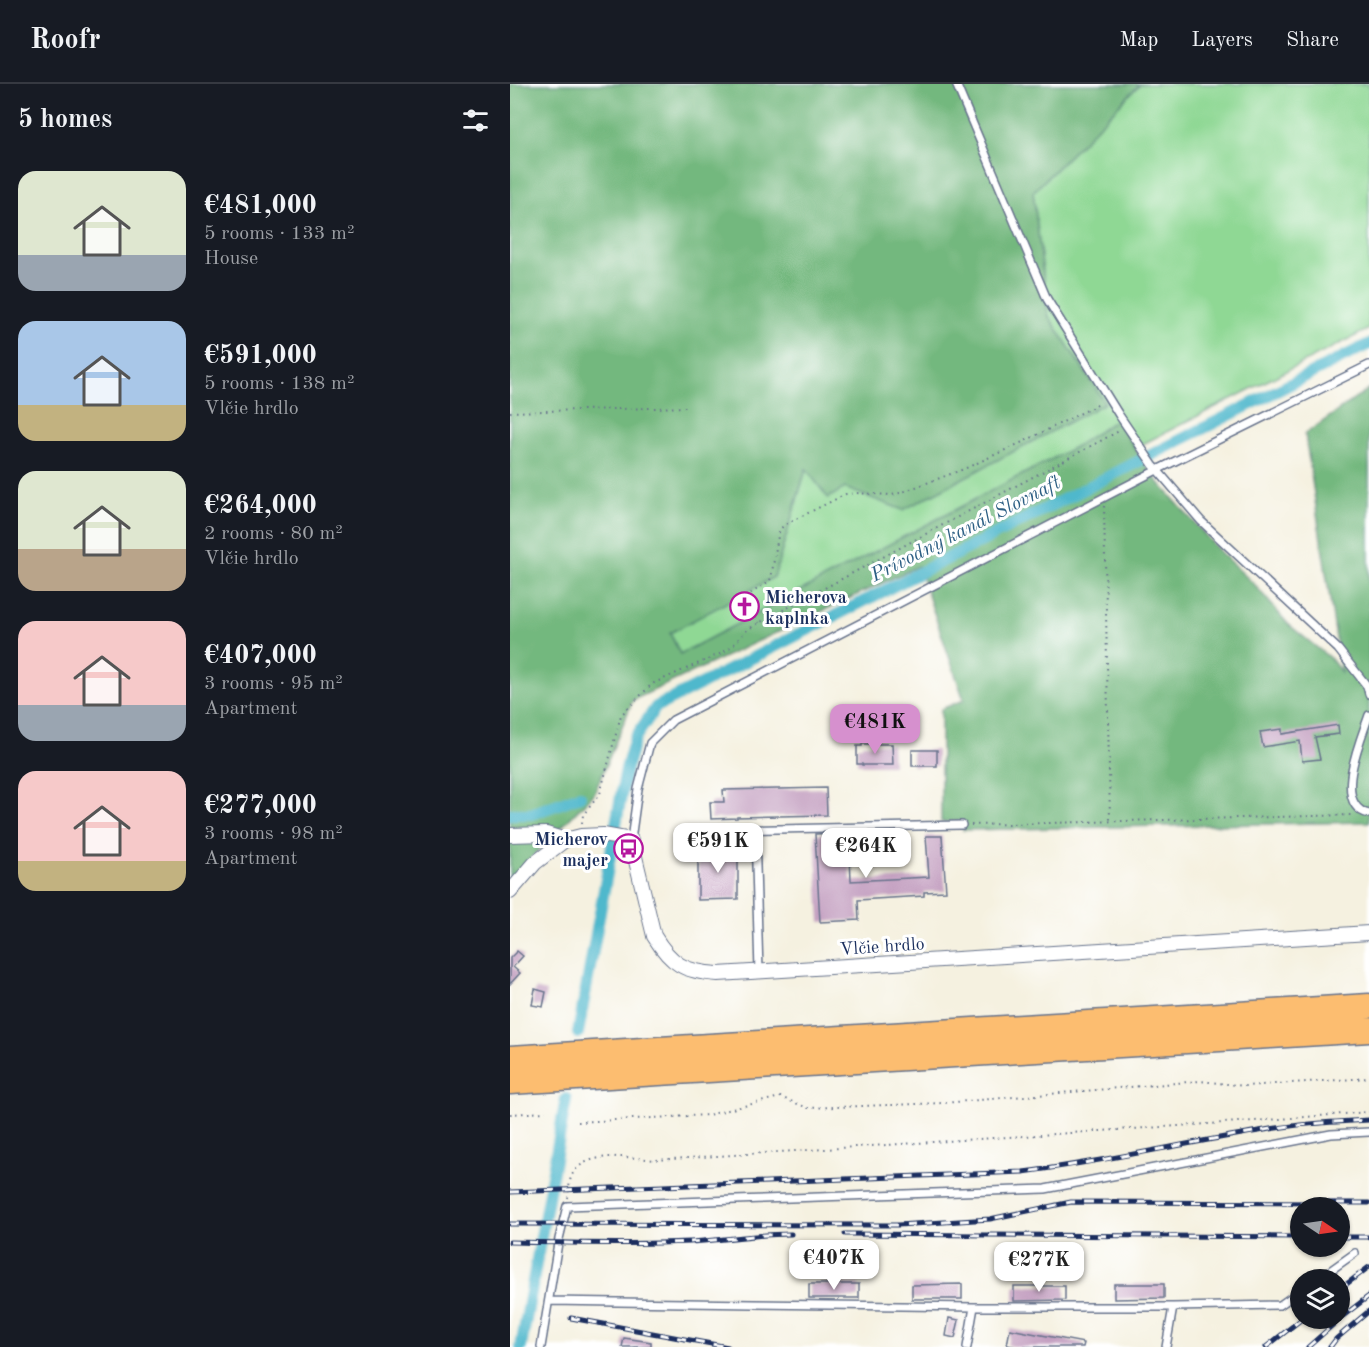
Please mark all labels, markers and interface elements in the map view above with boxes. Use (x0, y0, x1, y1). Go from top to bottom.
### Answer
text: Roofr (30, 27, 101, 55)
text: Map (1119, 30, 1158, 51)
text: Layers (1191, 30, 1253, 51)
text: Share (1286, 30, 1339, 51)
icon: filters (459, 104, 492, 137)
text: 5 homes (18, 107, 112, 133)
text: €481,000 (204, 193, 317, 219)
icon: home (66, 195, 138, 267)
text: 5 rooms · 133 m² (204, 224, 354, 244)
text: House (204, 249, 258, 269)
text: €591,000 (204, 343, 317, 369)
icon: home (66, 345, 138, 417)
text: 5 rooms · 138 m² (204, 374, 354, 394)
text: Vlčie hrdlo (204, 399, 299, 419)
water label: Prívodný kanál Slovnaft (867, 473, 1065, 587)
text: €264,000 (204, 493, 317, 519)
icon: home (66, 495, 138, 567)
text: 2 rooms · 80 m² (204, 524, 343, 544)
text: Vlčie hrdlo (204, 549, 299, 569)
place label: Micherova kaplnka (765, 589, 847, 628)
church icon: Micherova kaplnka (728, 591, 760, 623)
text: €407,000 (204, 643, 317, 669)
icon: home (66, 645, 138, 717)
text: 3 rooms · 95 m² (204, 674, 343, 694)
text: Apartment (204, 699, 298, 719)
pin: €481K (833, 704, 917, 755)
text: €481K (844, 713, 906, 733)
text: €277,000 (204, 793, 317, 819)
icon: home (66, 795, 138, 867)
pin: €591K (676, 823, 760, 874)
text: 3 rooms · 98 m² (204, 824, 343, 844)
pin: €264K (824, 828, 908, 879)
place label: Micherov majer (534, 831, 608, 870)
text: €591K (687, 832, 749, 852)
bus stop icon: Micherov majer (613, 833, 645, 865)
text: €264K (835, 837, 897, 857)
text: Apartment (204, 849, 298, 869)
street label: Vlčie hrdlo (839, 935, 925, 959)
north arrow (1290, 1197, 1350, 1257)
map controls (1290, 1197, 1350, 1329)
pin: €407K (792, 1240, 876, 1291)
pin: €277K (997, 1242, 1081, 1293)
text: €407K (803, 1249, 865, 1269)
text: €277K (1008, 1251, 1070, 1271)
button: layers (1290, 1269, 1350, 1329)

